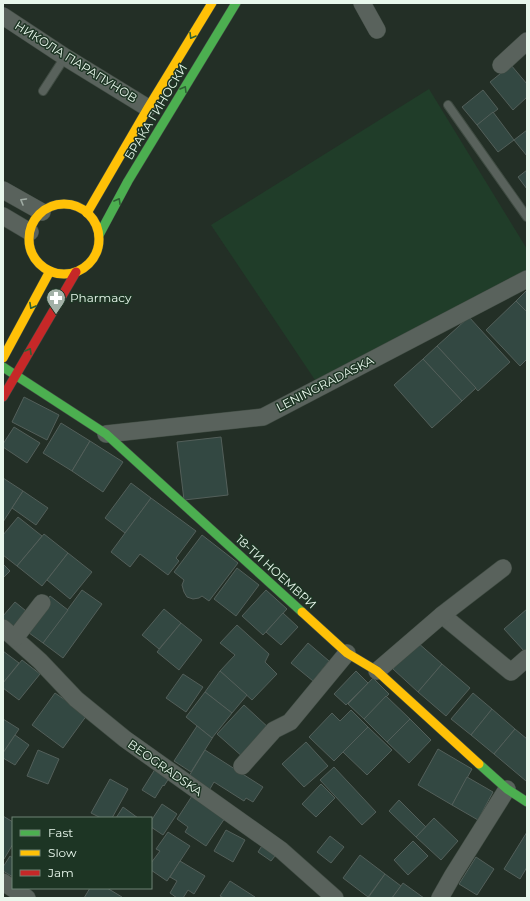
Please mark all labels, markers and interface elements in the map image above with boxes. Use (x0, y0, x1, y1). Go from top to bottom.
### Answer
street label: НИКОЛА ПАРАПУНОВ (12, 18, 140, 105)
one-way arrow (189, 32, 196, 39)
street label: БРАЌА ГИНОСКИ (121, 61, 190, 162)
one-way arrow (180, 86, 187, 93)
one-way arrow (20, 198, 27, 205)
one-way arrow (113, 198, 120, 205)
pharmacy icon: Pharmacy (45, 287, 67, 315)
place label: Pharmacy (70, 290, 132, 305)
one-way arrow (29, 301, 36, 309)
one-way arrow (25, 348, 32, 355)
street label: LENINGRADASKA (274, 352, 376, 415)
street label: 18-ТИ НОЕМВРИ (233, 532, 320, 612)
street label: BEOGRADSKA (125, 736, 206, 799)
legend (12, 817, 152, 889)
text: Fast (48, 825, 73, 840)
text: Slow (48, 845, 77, 860)
text: Jam (47, 865, 74, 880)

